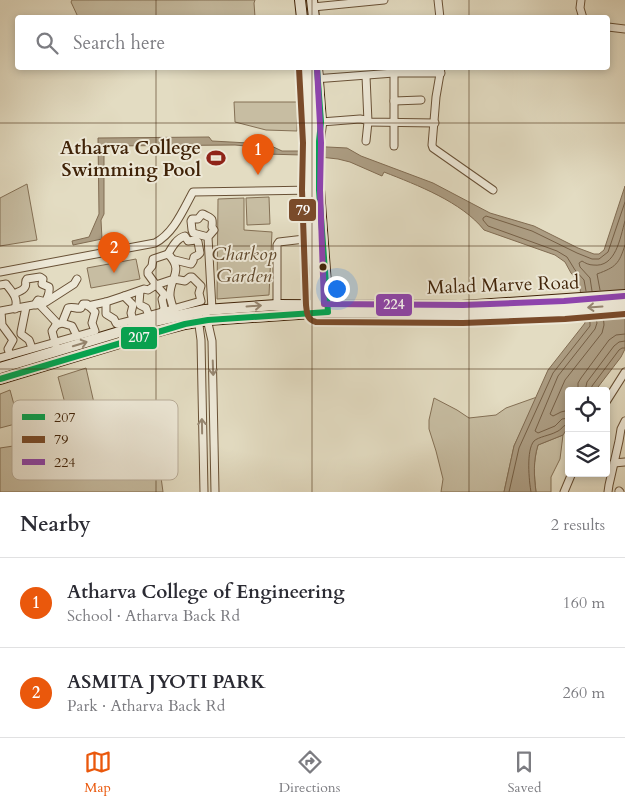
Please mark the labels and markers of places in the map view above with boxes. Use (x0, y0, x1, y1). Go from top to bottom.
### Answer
pin: 1 (242, 134, 274, 175)
place label: Atharva College Swimming Pool (60, 135, 201, 183)
sports icon: Atharva College Swimming Pool (205, 147, 227, 169)
pin: 2 (98, 232, 130, 273)
unlabelled marker (318, 262, 328, 272)

